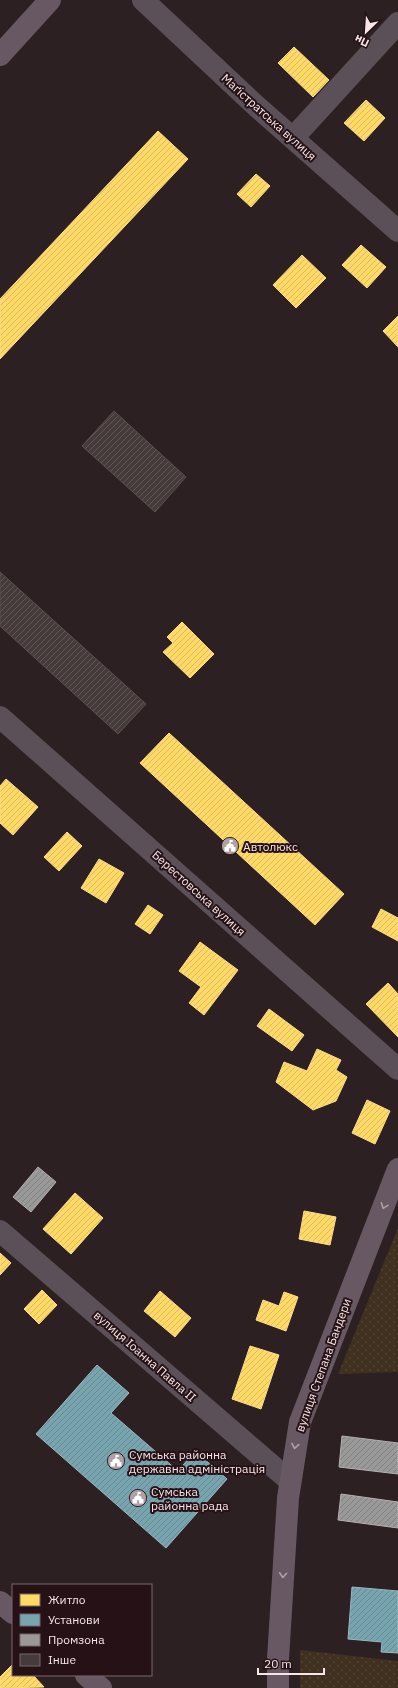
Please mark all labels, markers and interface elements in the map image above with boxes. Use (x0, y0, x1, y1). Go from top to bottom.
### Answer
north arrow (346, 12, 386, 52)
text: Пн (352, 32, 371, 50)
street label: Маґістратська вулиця (218, 70, 320, 164)
public building icon: Автолюкс (220, 836, 240, 856)
place label: Автолюкс (243, 839, 298, 854)
street label: Берестовська вулиця (149, 847, 249, 939)
one-way arrow (380, 1202, 388, 1209)
street label: вулиця Степана Бандери (292, 1296, 354, 1434)
street label: вулиця Іоанна Павла II (91, 1307, 199, 1405)
one-way arrow (292, 1442, 300, 1449)
place label: Сумська районна державна адміністрація (129, 1447, 265, 1476)
public building icon: Сумська районна державна адміністрація (106, 1451, 126, 1471)
place label: Сумська районна рада (151, 1484, 229, 1513)
public building icon: Сумська районна рада (128, 1488, 148, 1508)
one-way arrow (278, 1572, 287, 1578)
legend (12, 1584, 152, 1676)
text: Житло (48, 1592, 86, 1607)
text: Установи (48, 1612, 100, 1627)
text: Промзона (48, 1632, 105, 1647)
scale bar (258, 1650, 324, 1676)
text: Інше (48, 1652, 76, 1667)
text: 20 m (264, 1656, 292, 1671)

